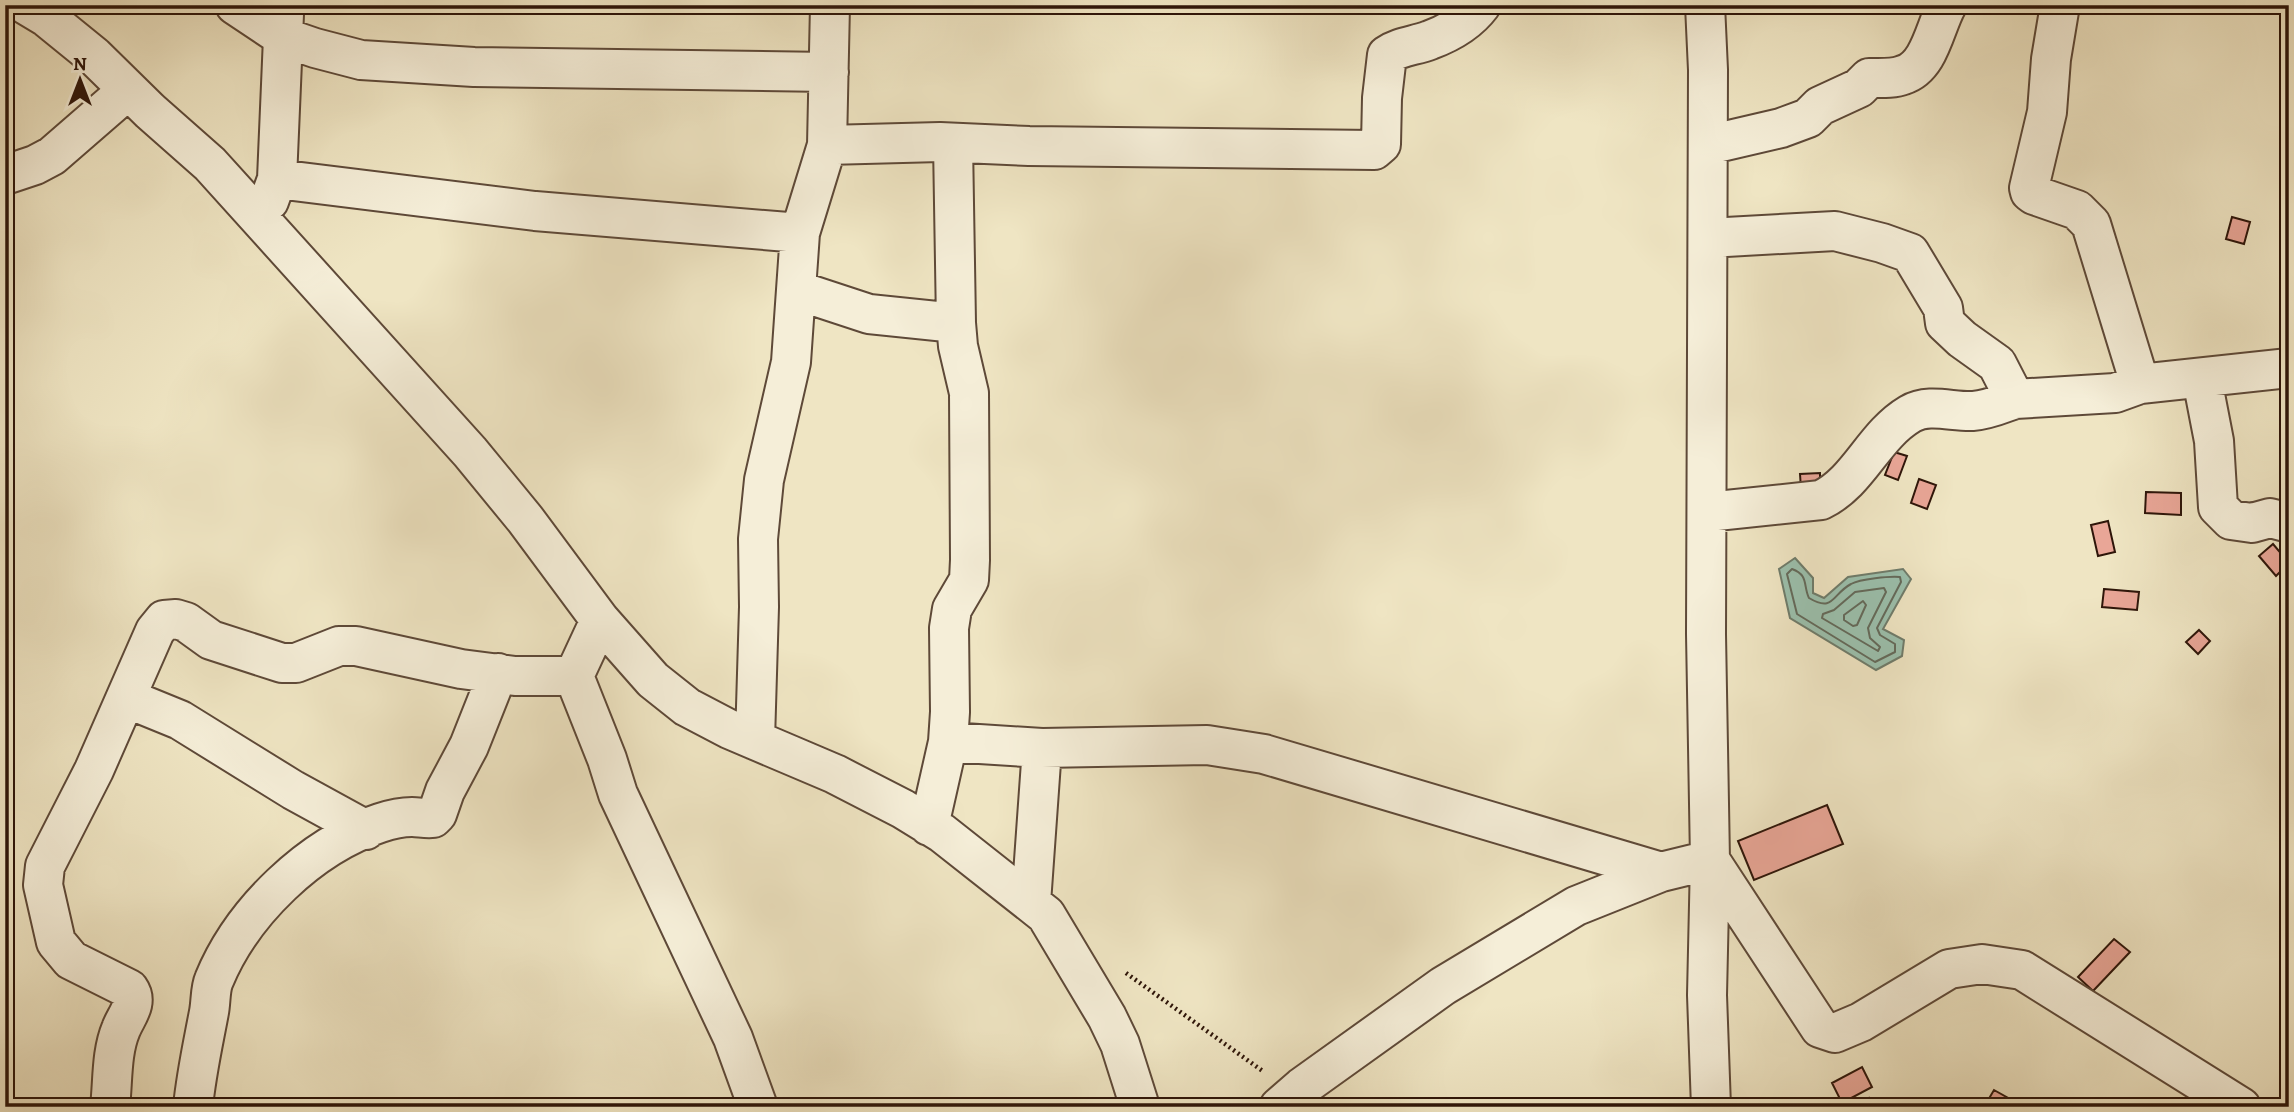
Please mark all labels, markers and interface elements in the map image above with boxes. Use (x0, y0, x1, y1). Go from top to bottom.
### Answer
north arrow (46, 46, 116, 116)
text: N (73, 51, 87, 77)

